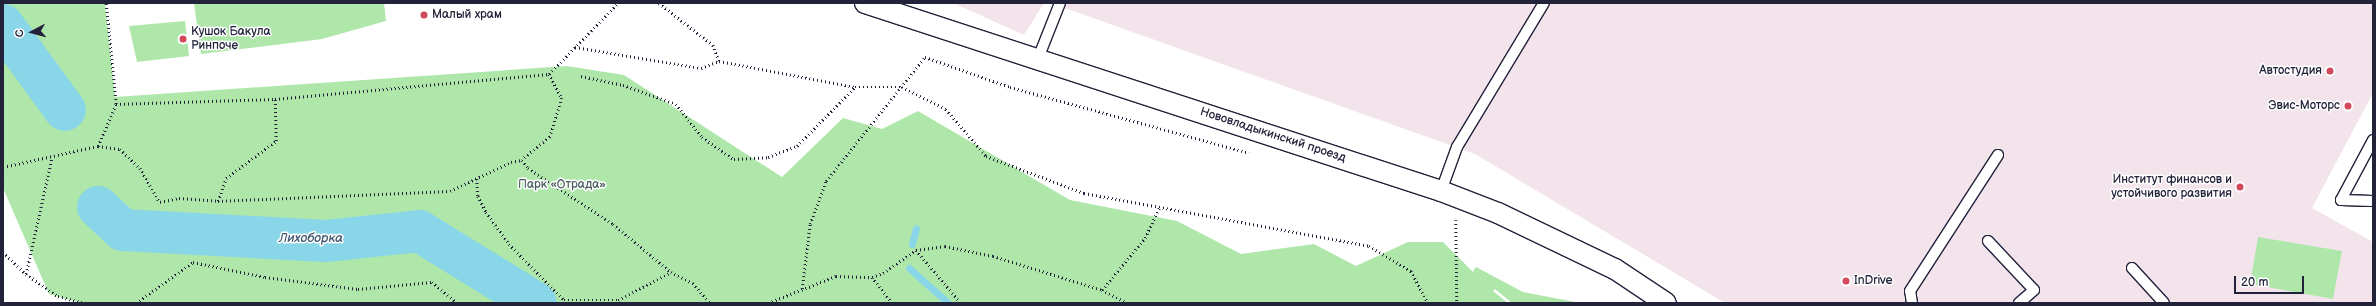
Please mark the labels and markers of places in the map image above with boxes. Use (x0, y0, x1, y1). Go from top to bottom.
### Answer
place label: Малый храм (432, 8, 502, 22)
marker: Малый храм (419, 10, 429, 20)
place label: Кушок Бакула Ринпоче (191, 25, 271, 53)
marker: Кушок Бакула Ринпоче (178, 34, 188, 44)
place label: Автостудия (2259, 64, 2322, 78)
marker: Автостудия (2325, 66, 2335, 76)
place label: Эвис-Моторс (2268, 99, 2340, 113)
marker: Эвис-Моторс (2343, 101, 2353, 111)
place label: Институт финансов и устойчивого развития (2111, 173, 2232, 201)
marker: Институт финансов и устойчивого развития (2235, 182, 2245, 192)
place label: InDrive (1854, 274, 1893, 288)
marker: InDrive (1841, 276, 1851, 286)

